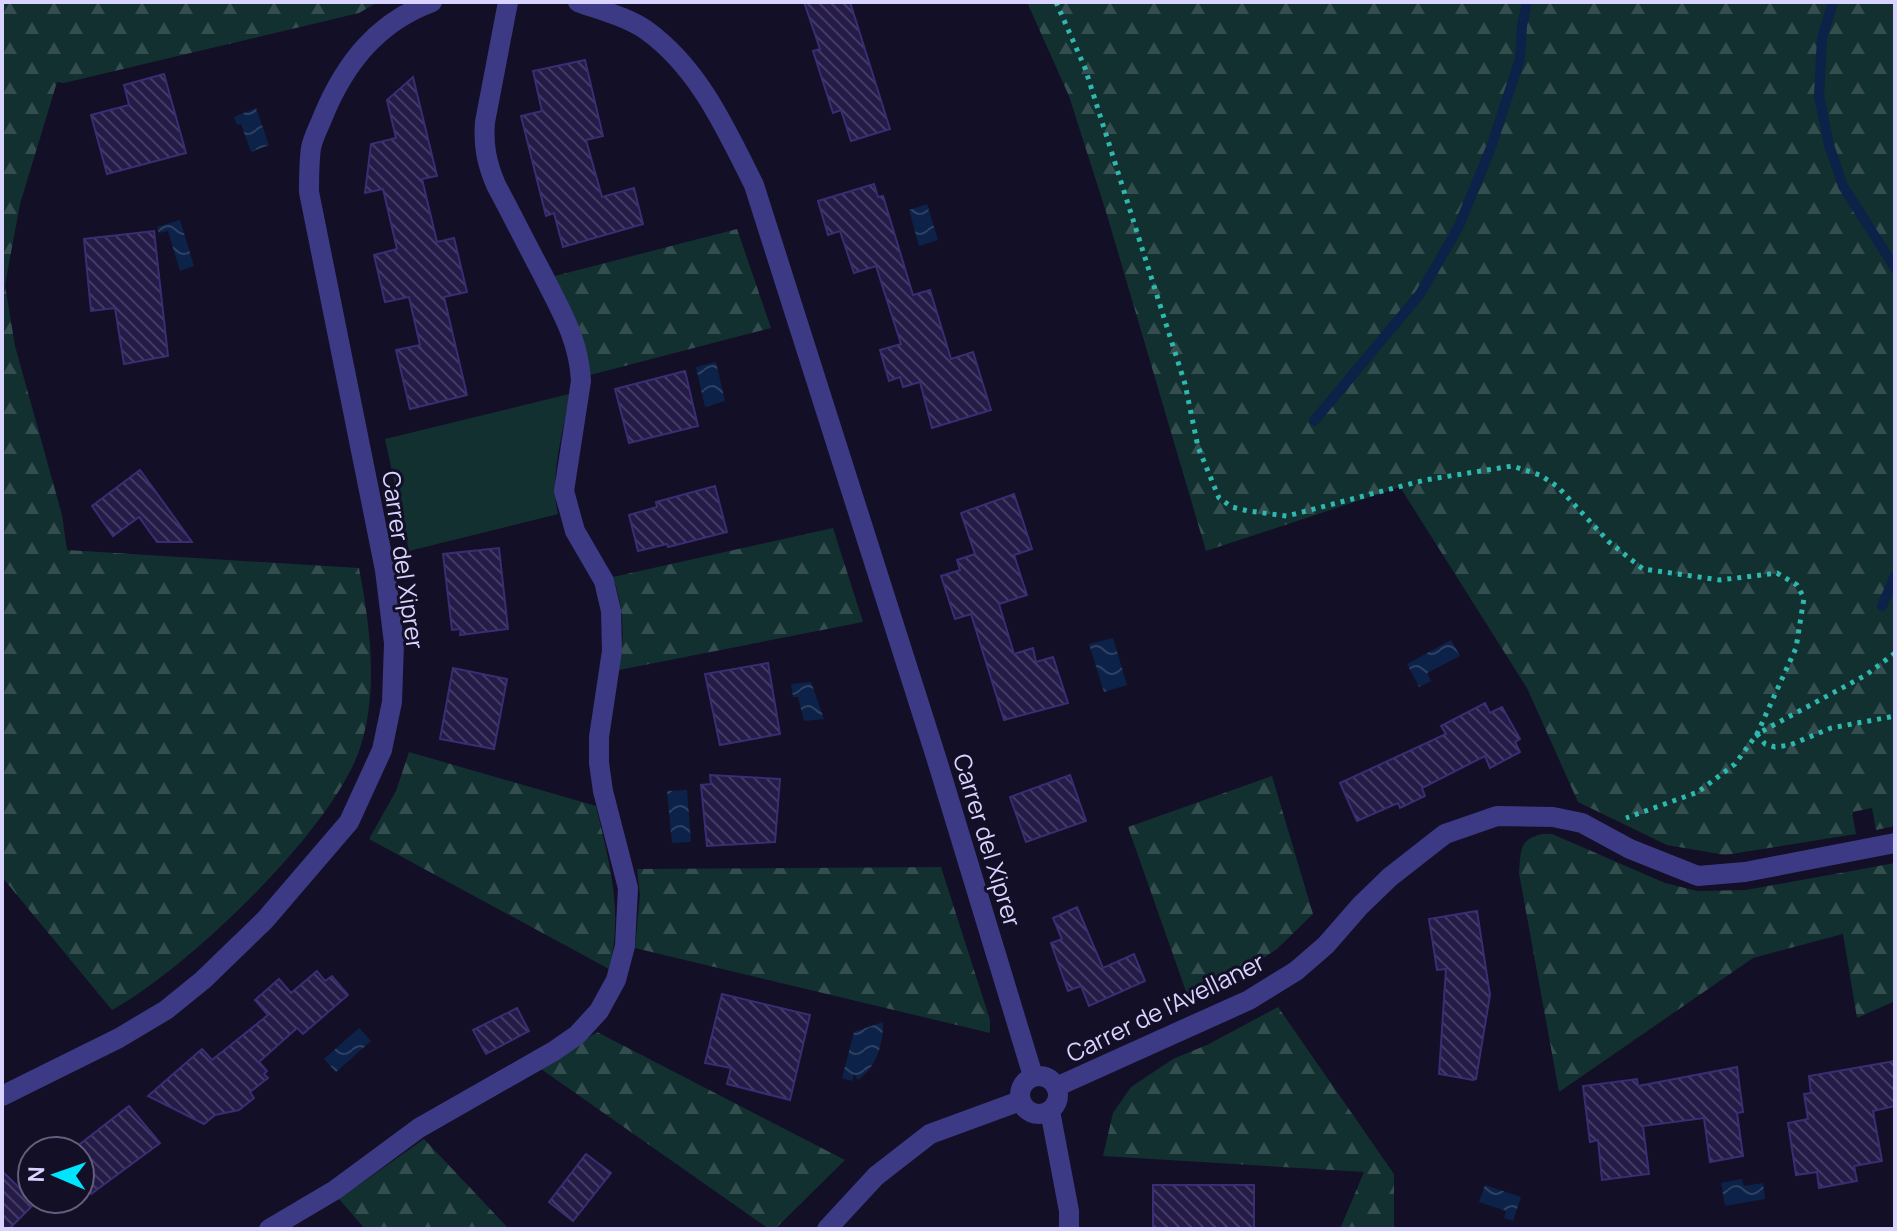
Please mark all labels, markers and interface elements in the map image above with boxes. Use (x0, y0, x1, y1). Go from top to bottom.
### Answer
street label: Carrer del Xiprer (375, 469, 433, 651)
street label: Carrer del Xiprer (946, 750, 1030, 931)
street label: Carrer de l'Avellaner (1060, 945, 1270, 1069)
north arrow (16, 1135, 96, 1215)
text: N (21, 1166, 51, 1183)

